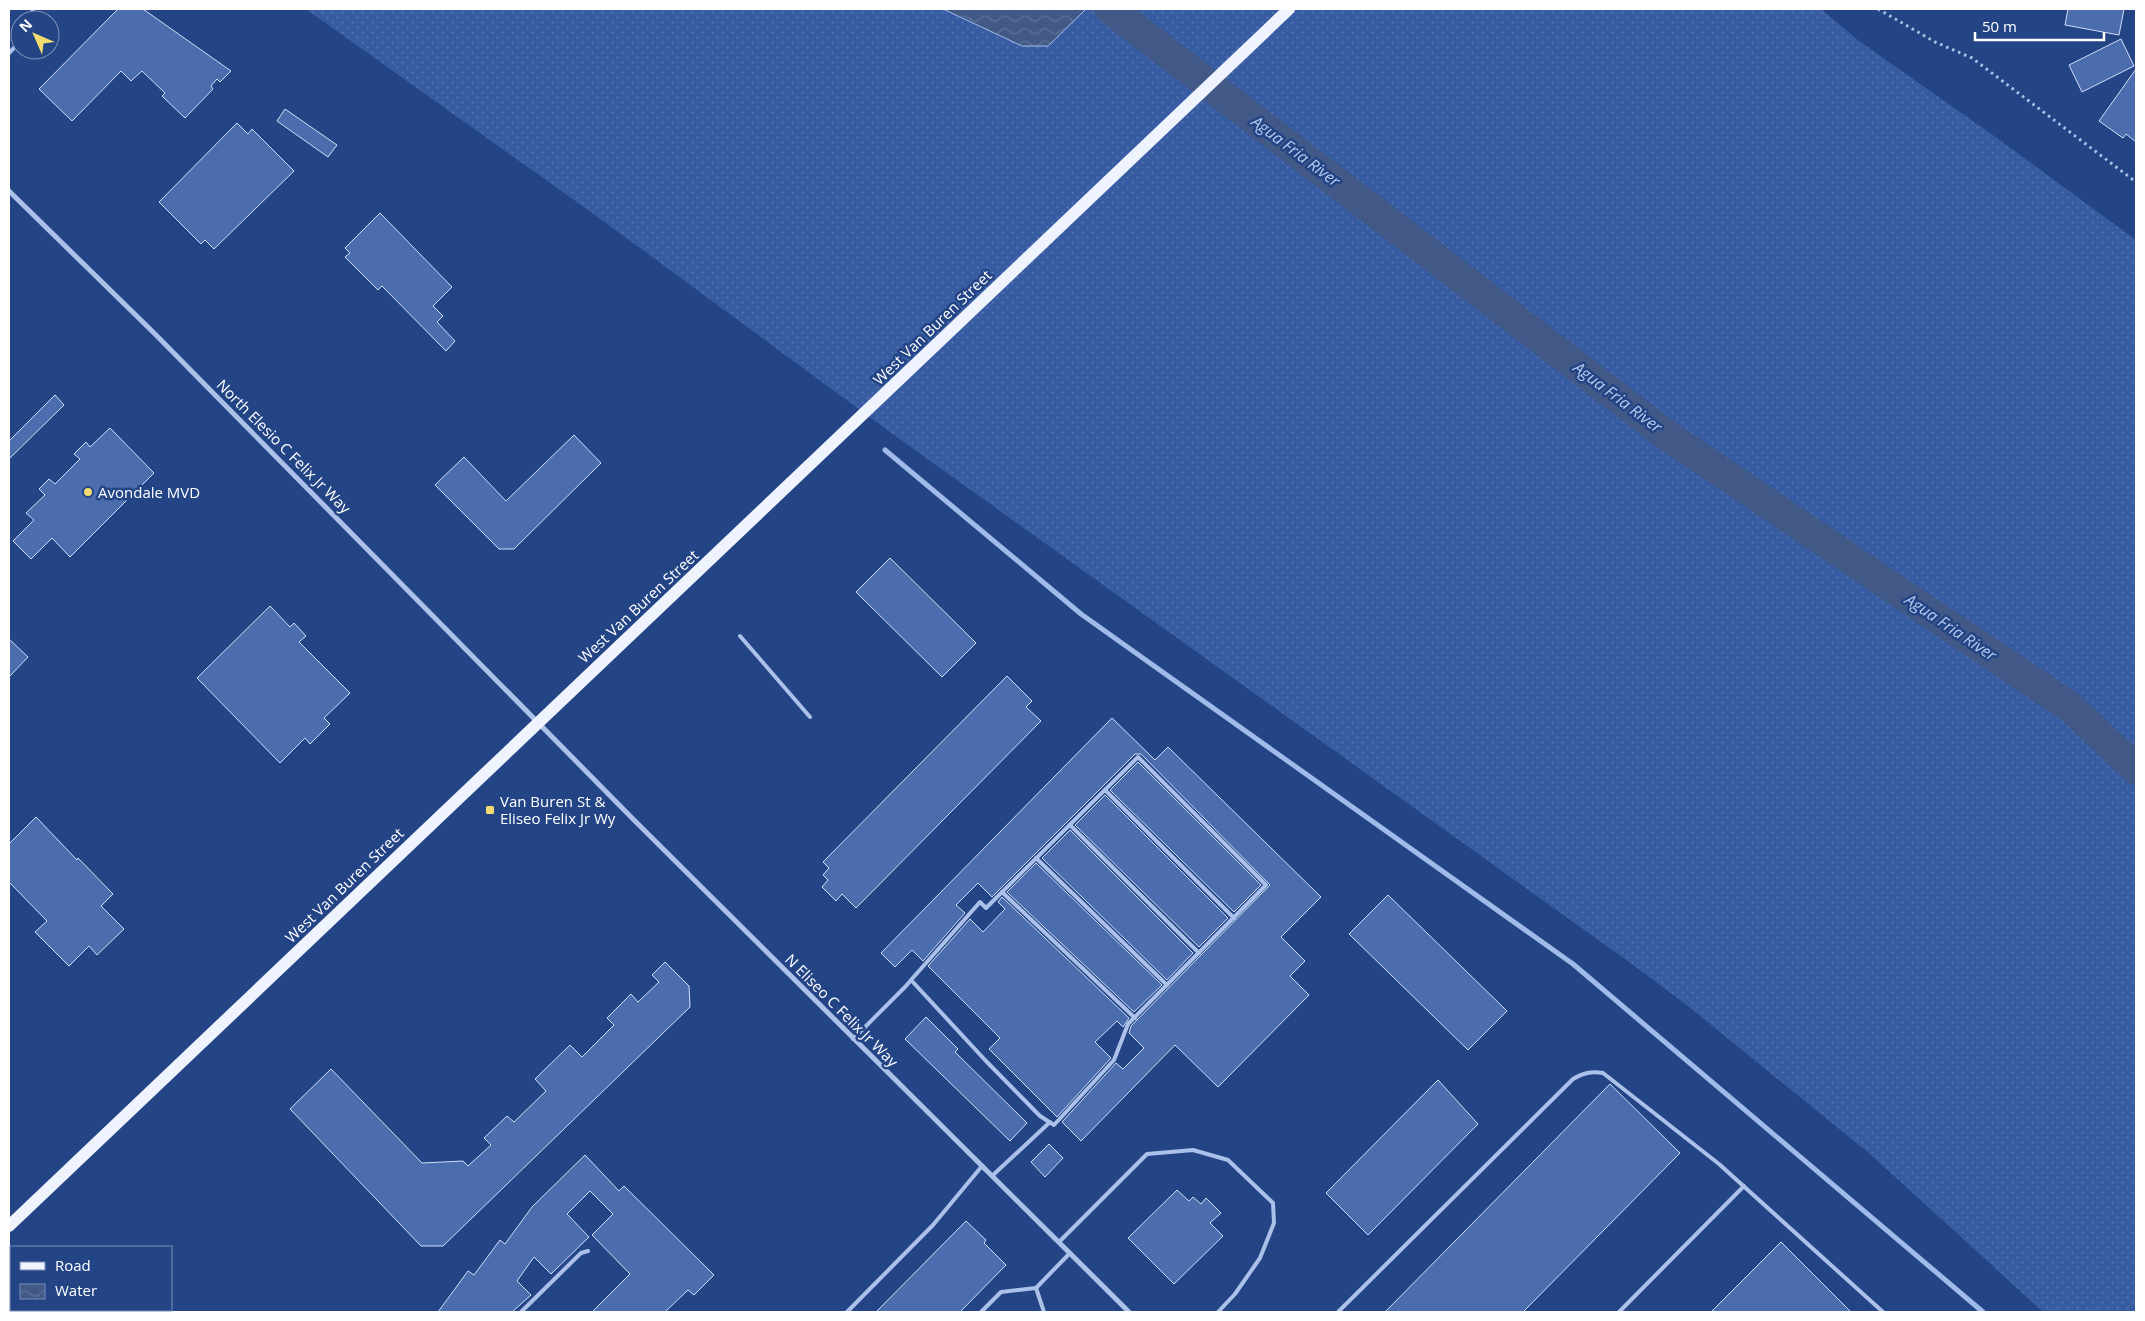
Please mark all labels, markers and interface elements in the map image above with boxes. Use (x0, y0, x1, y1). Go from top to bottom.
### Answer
north arrow (10, 10, 60, 60)
scale bar (1975, 10, 2104, 42)
text: N (15, 15, 36, 36)
text: 50 m (1982, 16, 2017, 36)
water label: Agua Fria River (1246, 110, 1345, 192)
street label: West Van Buren Street (868, 265, 996, 389)
water label: Agua Fria River (1568, 356, 1667, 438)
street label: North Elesio C Felix Jr Way (213, 375, 356, 518)
place label: Avondale MVD (98, 482, 200, 502)
marker: Avondale MVD (82, 486, 94, 498)
street label: West Van Buren Street (574, 545, 702, 667)
water label: Agua Fria River (1900, 588, 2002, 666)
place label: Van Buren St & Eliseo Felix Jr Wy (500, 791, 616, 828)
marker: Van Buren St & Eliseo Felix Jr Wy (484, 804, 496, 816)
street label: West Van Buren Street (280, 823, 408, 947)
street label: N Eliseo C Felix Jr Way (781, 949, 903, 1071)
legend (10, 1246, 172, 1311)
text: Road (55, 1255, 91, 1275)
text: Water (55, 1280, 97, 1300)

